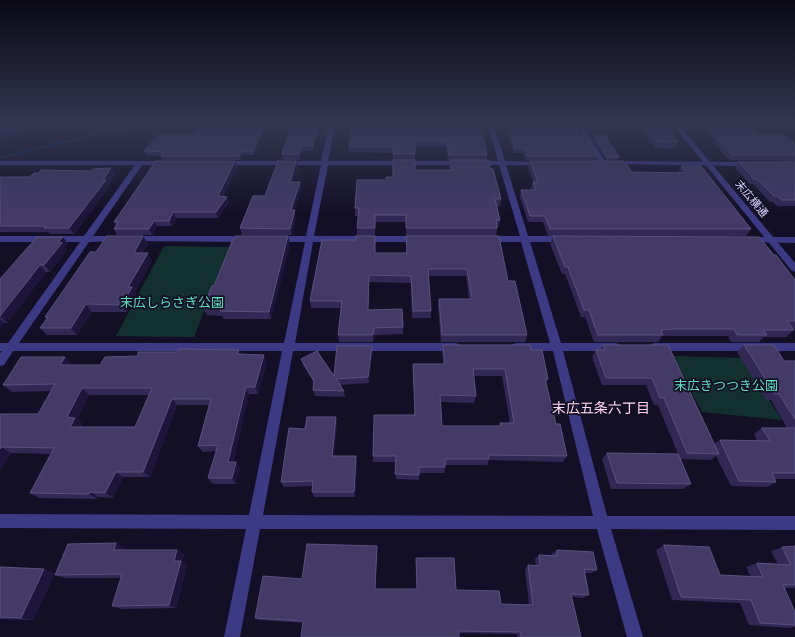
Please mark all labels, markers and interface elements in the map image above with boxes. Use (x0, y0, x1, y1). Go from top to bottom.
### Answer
street label: 末広横通 (732, 178, 770, 220)
park label: 末広しらさぎ公園 (120, 295, 224, 311)
park label: 末広きつつき公園 (674, 378, 778, 394)
district label: 末広五条六丁目 (552, 401, 650, 417)

